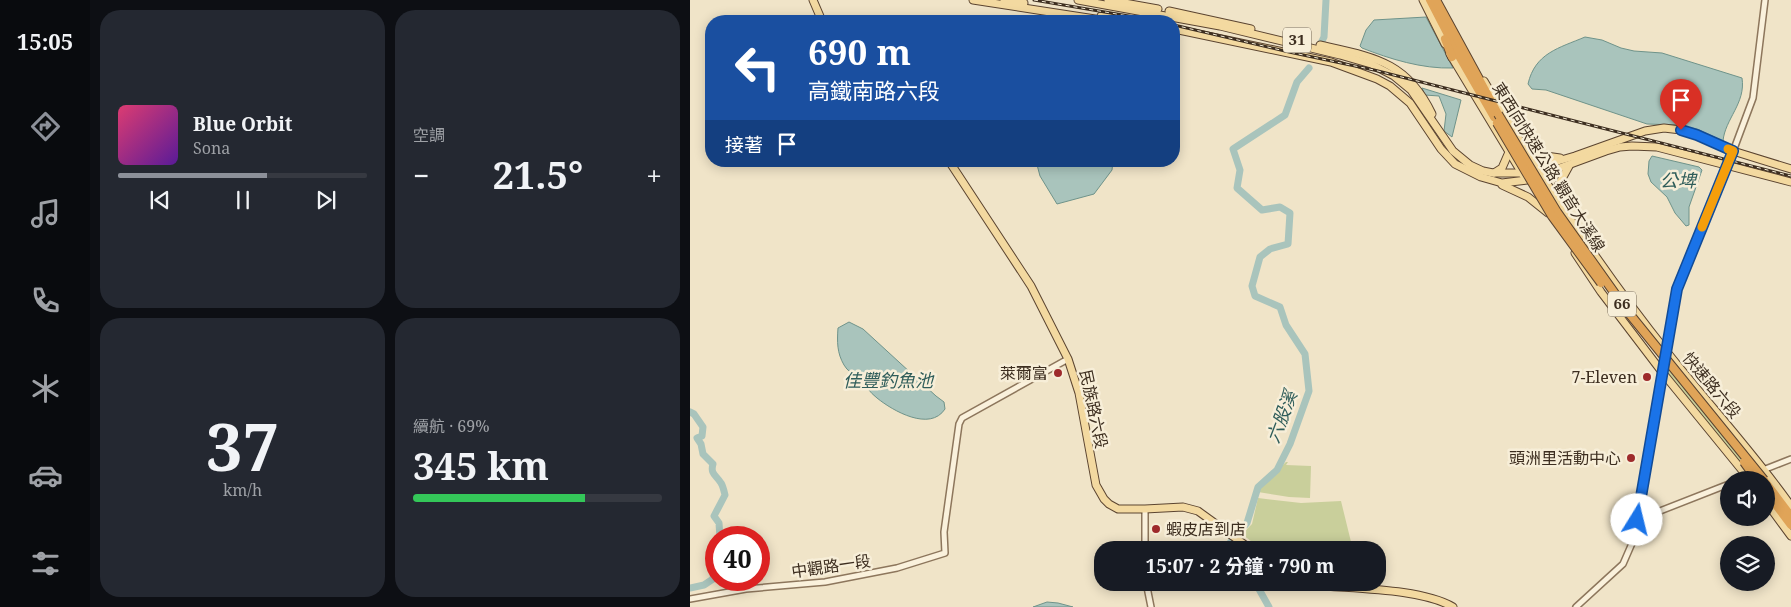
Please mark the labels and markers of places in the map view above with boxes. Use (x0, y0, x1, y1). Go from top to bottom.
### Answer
pin (1660, 79, 1702, 130)
place label: 萊爾富 (1000, 362, 1048, 384)
place label: 7-Eleven (1571, 366, 1637, 388)
marker: 萊爾富 (1052, 367, 1064, 379)
marker: 7-Eleven (1641, 371, 1653, 383)
place label: 頭洲里活動中心 (1509, 447, 1621, 469)
marker: 頭洲里活動中心 (1625, 452, 1637, 464)
place label: 蝦皮店到店 (1166, 518, 1246, 540)
marker: 蝦皮店到店 (1150, 523, 1162, 535)

